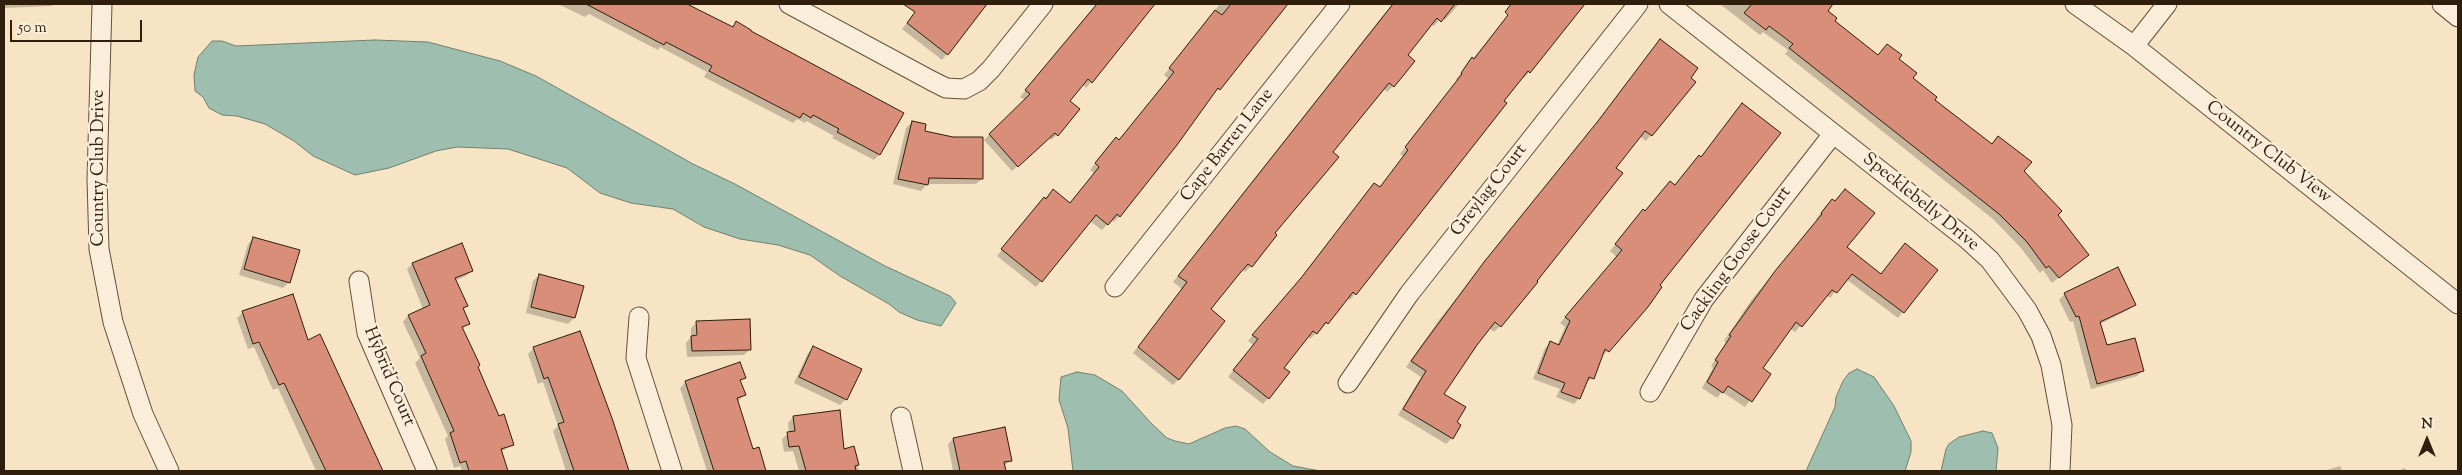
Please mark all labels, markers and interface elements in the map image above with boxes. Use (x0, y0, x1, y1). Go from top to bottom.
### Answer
scale bar (12, 10, 145, 42)
text: 50 m (18, 18, 47, 39)
street label: Cape Barren Lane (1177, 85, 1279, 207)
street label: Country Club Drive (89, 90, 111, 246)
street label: Country Club View (2201, 97, 2335, 209)
street label: Greylag Court (1447, 141, 1533, 241)
street label: Specklebelly Drive (1857, 149, 1983, 257)
street label: Cackling Goose Court (1677, 183, 1797, 337)
street label: Hybrid Court (357, 324, 419, 430)
north arrow (2402, 415, 2452, 465)
text: N (2421, 415, 2433, 435)

